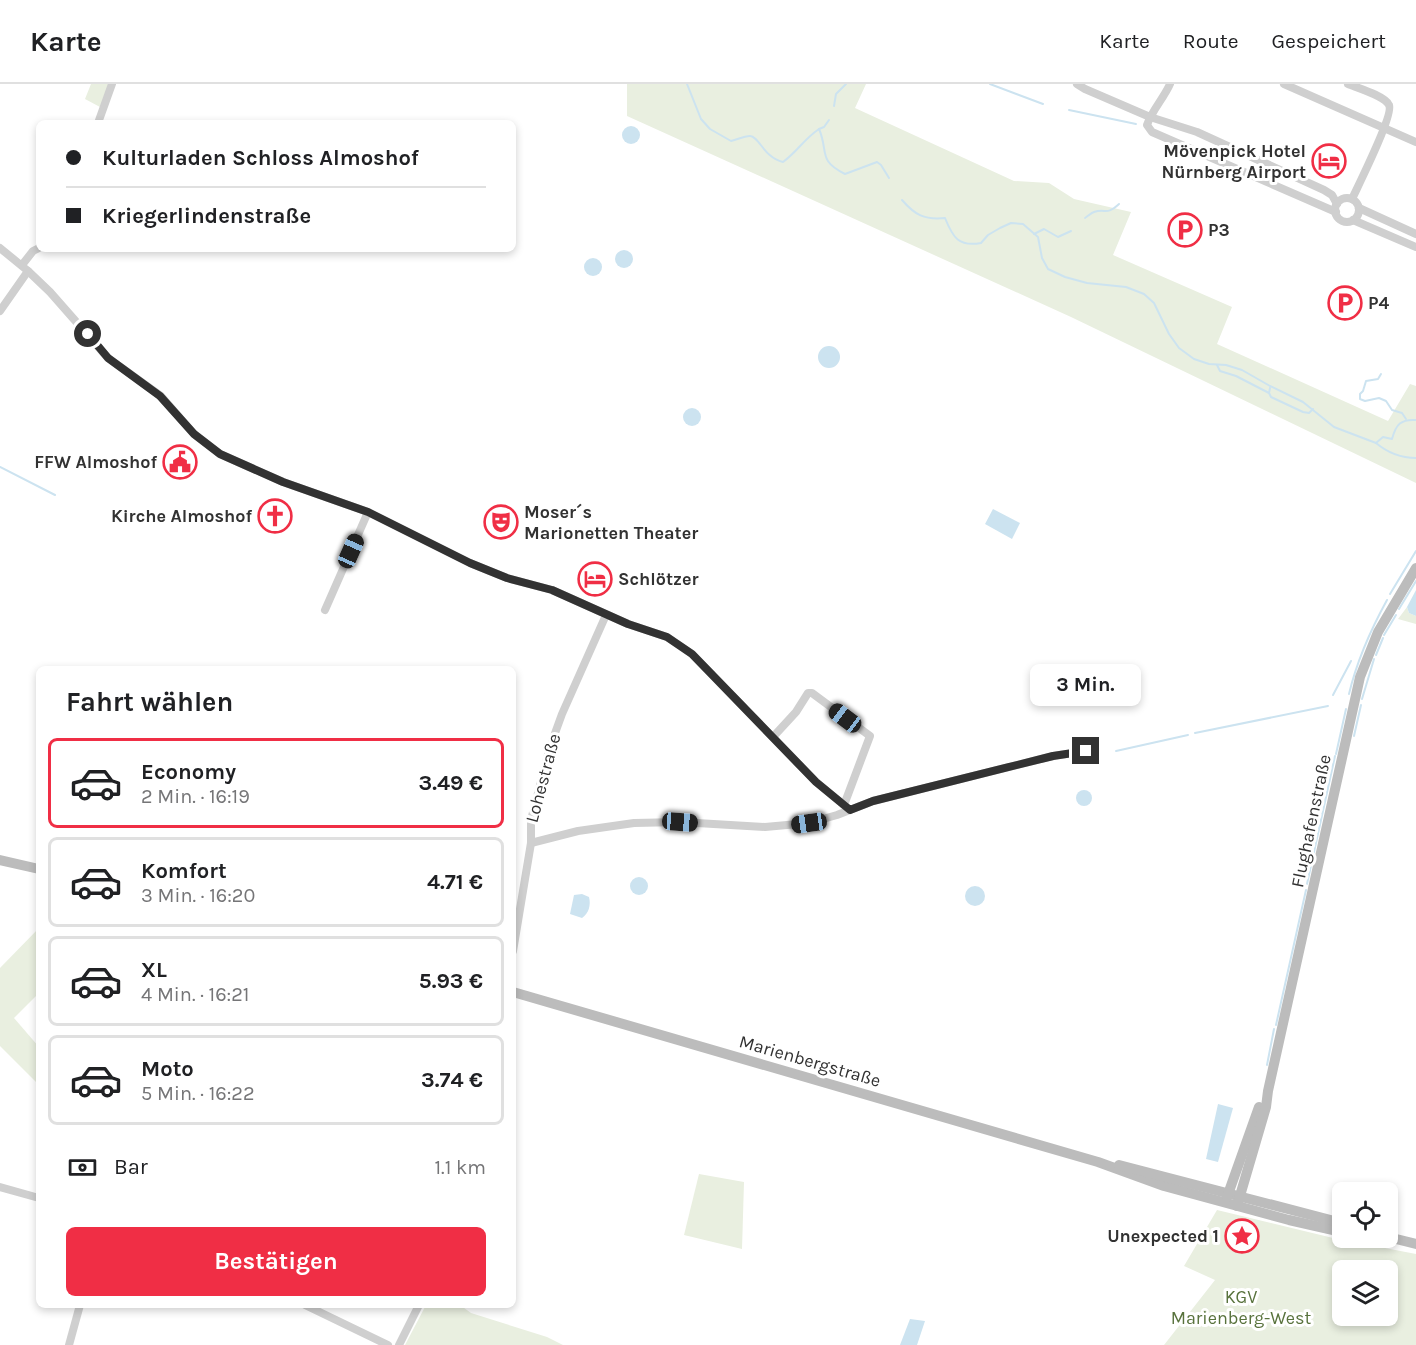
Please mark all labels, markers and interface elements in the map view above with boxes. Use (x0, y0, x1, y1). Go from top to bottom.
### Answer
text: Karte (30, 25, 102, 58)
text: Karte (1099, 29, 1150, 53)
text: Route (1183, 29, 1239, 53)
text: Gespeichert (1272, 29, 1386, 53)
place label: Mövenpick Hotel Nürnberg Airport (1161, 140, 1306, 183)
hotel icon: Mövenpick Hotel Nürnberg Airport (1311, 143, 1347, 179)
text: Kulturladen Schloss Almoshof (102, 145, 419, 171)
text: Kriegerlindenstraße (102, 203, 311, 229)
parking icon: P3 (1167, 212, 1203, 248)
place label: P3 (1208, 219, 1230, 241)
parking icon: P4 (1327, 285, 1363, 321)
place label: P4 (1368, 292, 1389, 314)
route start (74, 320, 101, 347)
public building icon: FFW Almoshof (162, 444, 198, 480)
place label: FFW Almoshof (34, 451, 157, 473)
church icon: Kirche Almoshof (257, 498, 293, 534)
place label: Moser´s Marionetten Theater (524, 501, 698, 544)
theatre icon: Moser´s Marionetten Theater (483, 504, 519, 540)
place label: Kirche Almoshof (111, 505, 252, 527)
car (335, 531, 367, 571)
hotel icon: Schlötzer (577, 561, 613, 597)
place label: Schlötzer (618, 568, 699, 590)
callout: 3 Min. (1030, 664, 1142, 706)
text: 3 Min. (1056, 673, 1115, 696)
text: Fahrt wählen (66, 686, 233, 718)
car (825, 700, 865, 736)
street label: Lohestraße (521, 731, 565, 825)
route end (1072, 737, 1099, 764)
street label: Flughafenstraße (1286, 752, 1336, 890)
icon: car (69, 756, 123, 810)
text: Economy (141, 759, 236, 785)
text: 3.49 € (419, 770, 483, 796)
text: 2 Min. · 16:19 (141, 785, 250, 808)
car (661, 812, 699, 832)
car (790, 812, 828, 834)
icon: car (69, 855, 123, 909)
text: Komfort (141, 858, 227, 884)
text: 4.71 € (427, 869, 483, 895)
text: 3 Min. · 16:20 (141, 884, 255, 907)
icon: car (69, 954, 123, 1008)
text: XL (141, 957, 167, 983)
text: 5.93 € (419, 968, 483, 994)
text: 4 Min. · 16:21 (141, 983, 249, 1006)
street label: Marienbergstraße (737, 1030, 883, 1092)
icon: car (69, 1053, 123, 1107)
text: Moto (141, 1056, 194, 1082)
text: 3.74 € (421, 1067, 483, 1093)
text: 5 Min. · 16:22 (141, 1082, 255, 1105)
icon: cash (66, 1151, 99, 1184)
text: Bar (114, 1154, 148, 1180)
text: 1.1 km (434, 1156, 486, 1179)
map controls (1332, 1182, 1398, 1326)
button: locate (1332, 1182, 1398, 1248)
place icon: Unexpected 1 (1224, 1218, 1260, 1254)
place label: Unexpected 1 (1107, 1225, 1219, 1247)
button: Bestätigen (66, 1227, 486, 1296)
button: layers (1332, 1260, 1398, 1326)
park label: KGV Marienberg-West (1171, 1286, 1312, 1329)

